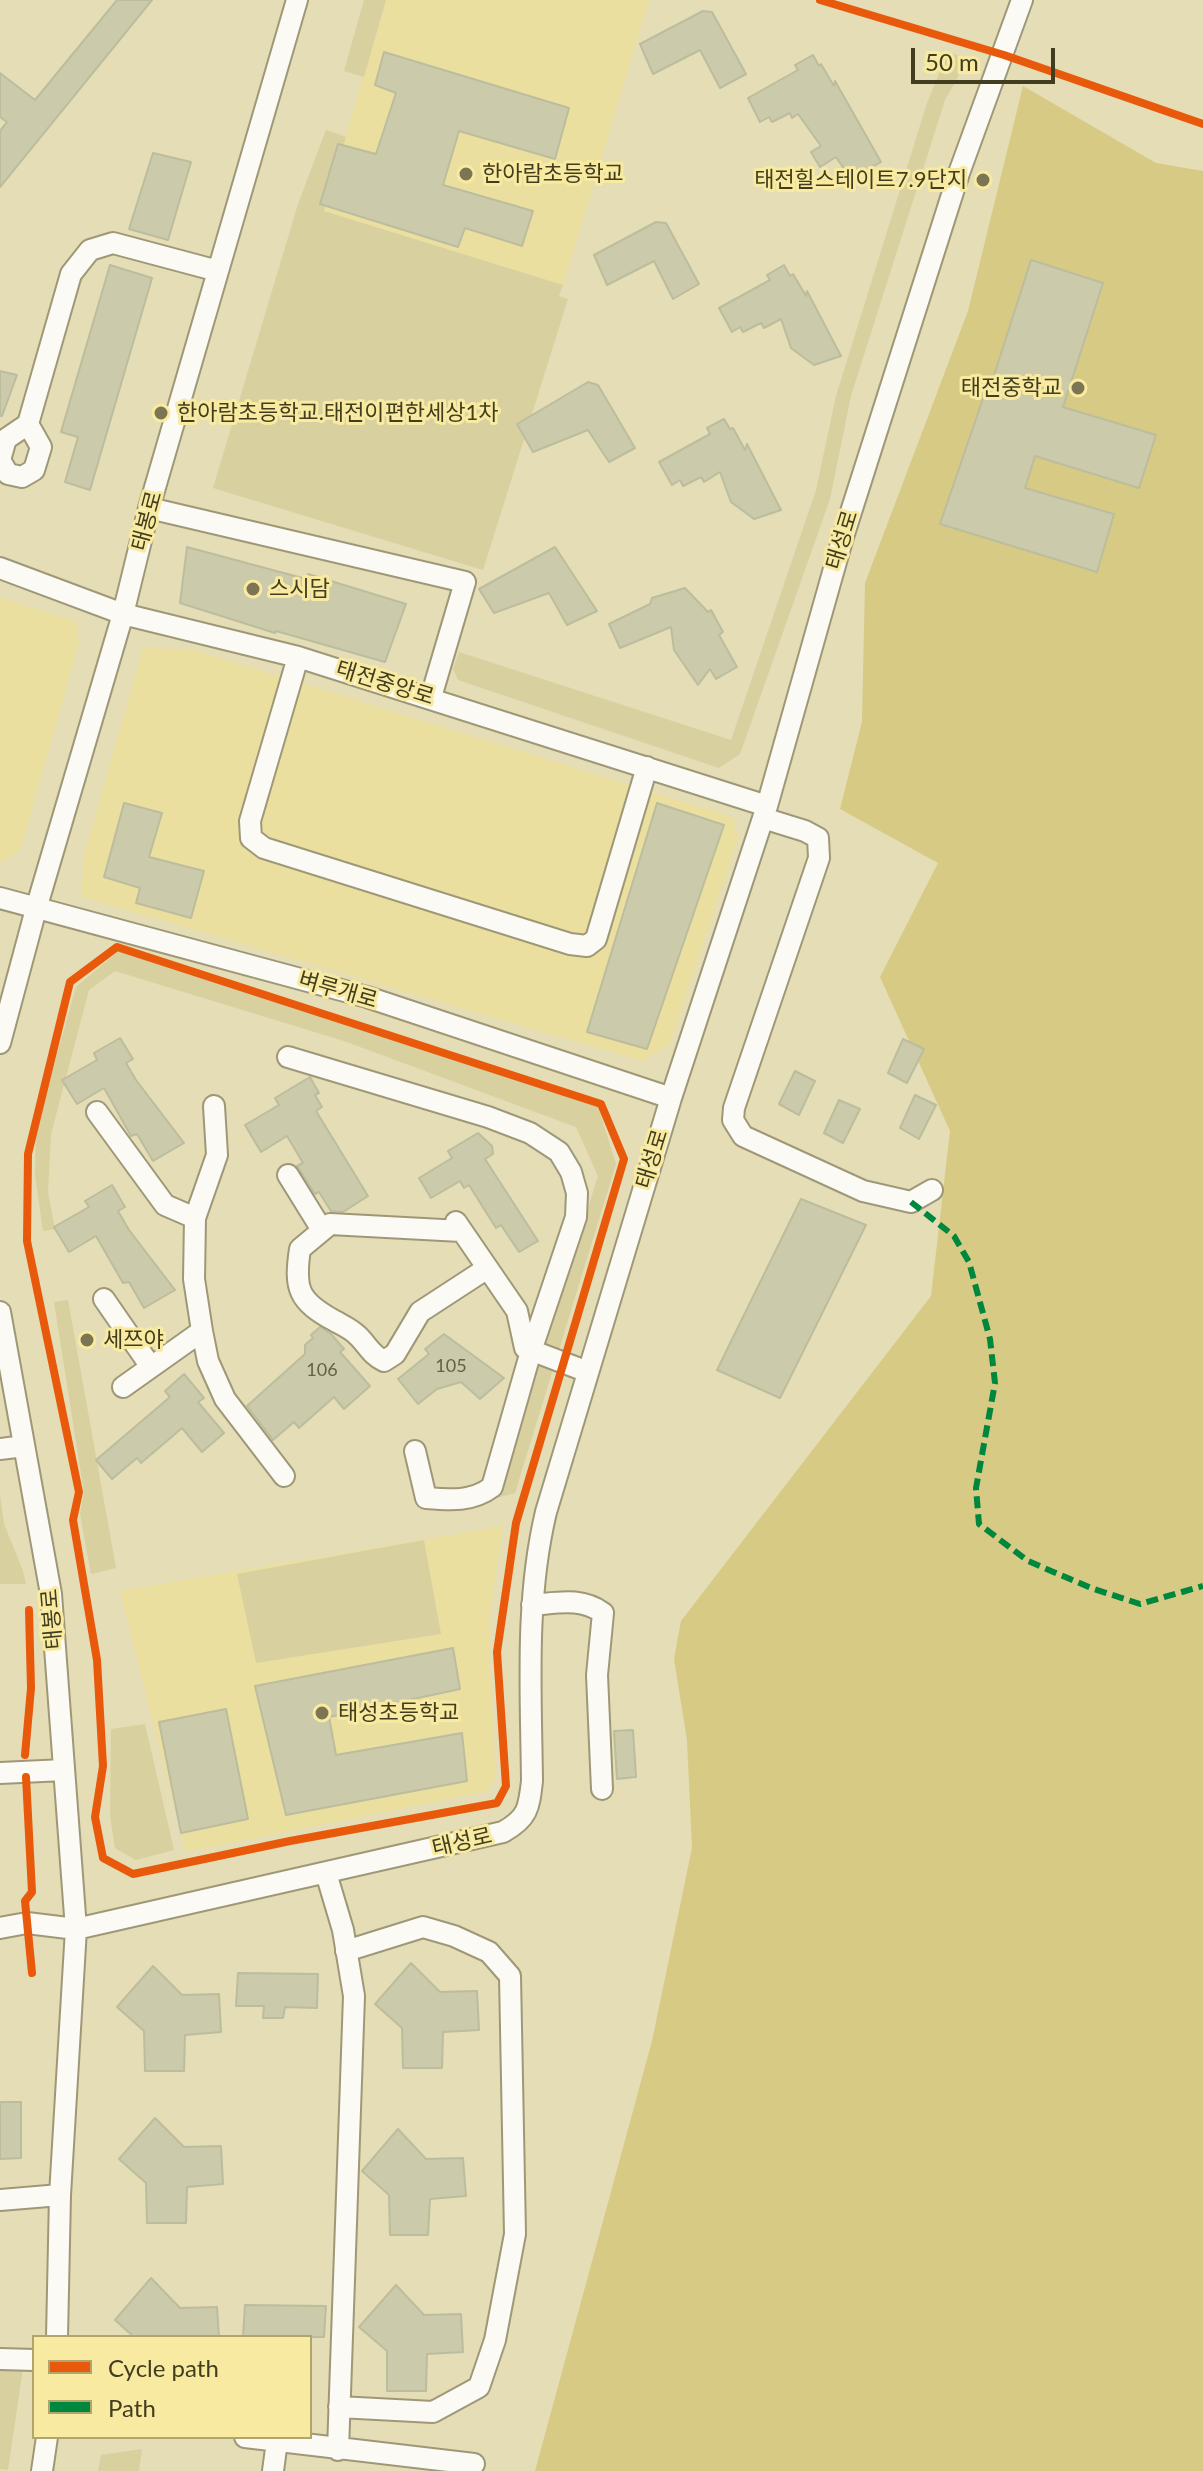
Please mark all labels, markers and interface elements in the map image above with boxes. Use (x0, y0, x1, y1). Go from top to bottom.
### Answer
scale bar (915, 32, 1059, 82)
text: 50 m (925, 47, 979, 76)
place label: 한아람초등학교 (482, 161, 624, 187)
marker: 한아람초등학교 (457, 165, 475, 183)
place label: 태전힐스테이트7.9단지 (754, 167, 967, 193)
marker: 태전힐스테이트7.9단지 (974, 171, 992, 189)
place label: 태전중학교 (961, 375, 1062, 401)
marker: 태전중학교 (1069, 379, 1087, 397)
place label: 한아람초등학교.태전이편한세상1차 (177, 400, 499, 426)
marker: 한아람초등학교.태전이편한세상1차 (152, 404, 170, 422)
street label: 태봉로 (126, 488, 168, 554)
street label: 태성로 (821, 507, 863, 573)
place label: 스시담 (269, 576, 330, 602)
marker: 스시담 (244, 580, 262, 598)
street label: 태전중앙로 (333, 656, 437, 710)
street label: 벼루개로 (295, 966, 381, 1014)
street label: 태성로 (631, 1126, 673, 1192)
place label: 세쯔야 (103, 1327, 164, 1353)
marker: 세쯔야 (78, 1331, 96, 1349)
house number: 105 (435, 1355, 467, 1377)
house number: 106 (306, 1359, 338, 1381)
street label: 태봉로 (36, 1588, 68, 1650)
place label: 태성초등학교 (338, 1700, 459, 1726)
marker: 태성초등학교 (313, 1704, 331, 1722)
street label: 태성로 (429, 1822, 495, 1862)
legend (32, 2335, 312, 2439)
text: Cycle path (108, 2353, 219, 2382)
text: Path (108, 2393, 156, 2422)

